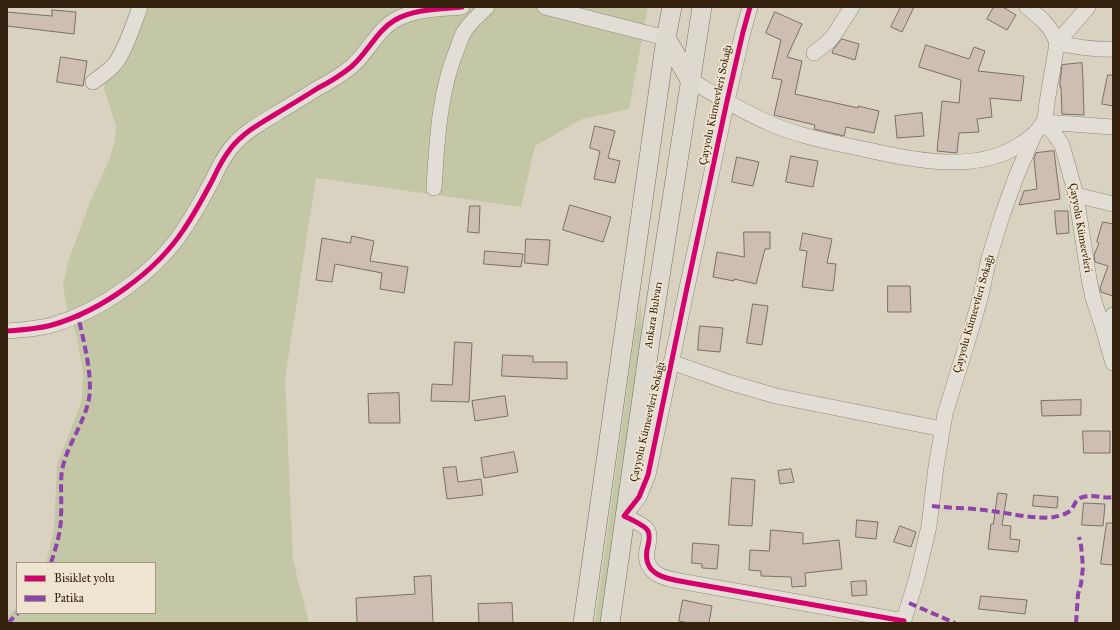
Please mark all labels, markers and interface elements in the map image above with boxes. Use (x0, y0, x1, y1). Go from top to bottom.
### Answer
street label: Çayyolu Kümeevleri Sokağı (697, 44, 735, 166)
street label: Çayyolu Kümeevleri (1066, 182, 1094, 274)
street label: Çayyolu Kümeevleri Sokağı (951, 253, 997, 375)
street label: Ankara Bulvarı (642, 281, 666, 349)
street label: Çayyolu Kümeevleri Sokağı (628, 361, 668, 483)
legend (16, 562, 156, 614)
text: Bisiklet yolu (54, 571, 115, 585)
text: Patika (54, 591, 84, 605)

